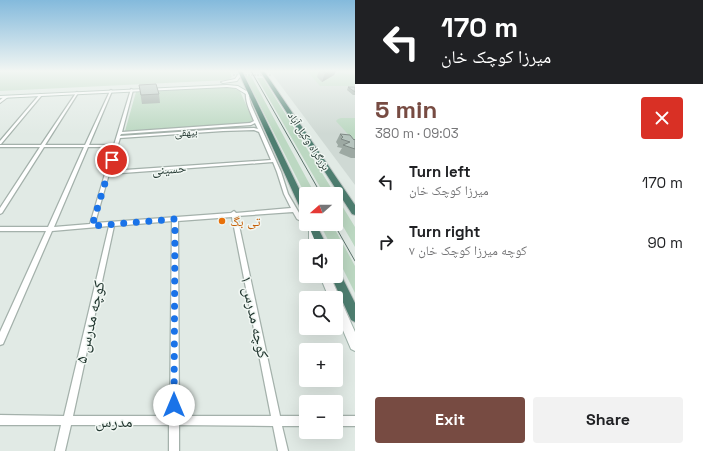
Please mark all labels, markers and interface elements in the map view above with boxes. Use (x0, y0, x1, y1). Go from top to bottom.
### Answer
text: 170 m (441, 9, 518, 45)
icon: left (375, 16, 427, 68)
text: میرزا کوچک خان (441, 45, 551, 68)
text: 5 min (375, 94, 437, 125)
button: close (641, 97, 683, 139)
street label: بزرگراه وکیل آباد (285, 109, 333, 173)
street label: بیهقی (174, 124, 198, 140)
text: 380 m · 09:03 (375, 125, 459, 142)
pin (95, 143, 129, 177)
icon: arrive (101, 149, 123, 171)
street label: حسینی (151, 159, 187, 179)
text: Turn left (409, 162, 471, 181)
icon: left (375, 171, 397, 193)
text: 170 m (642, 173, 683, 192)
text: میرزا کوچک خان (409, 182, 489, 199)
north arrow (299, 187, 343, 231)
map controls (299, 187, 343, 439)
place label: تی بگ (230, 213, 261, 230)
marker: تی بگ (217, 216, 227, 226)
text: Turn right (409, 222, 480, 241)
icon: right (375, 231, 397, 253)
text: 90 m (647, 233, 683, 252)
button: sound (299, 239, 343, 283)
text: کوچه میرزا کوچک خان ۷ (409, 242, 527, 259)
street label: کوچه مدرس ۱ (236, 274, 274, 361)
street label: کوچه مدرس ۵ (70, 278, 110, 365)
button: search (299, 291, 343, 335)
button: + (299, 343, 343, 387)
position arrow (153, 384, 195, 426)
button: − (299, 395, 343, 439)
button: Exit (375, 397, 525, 443)
button: Share (533, 397, 683, 443)
street label: مدرس (95, 411, 133, 432)

